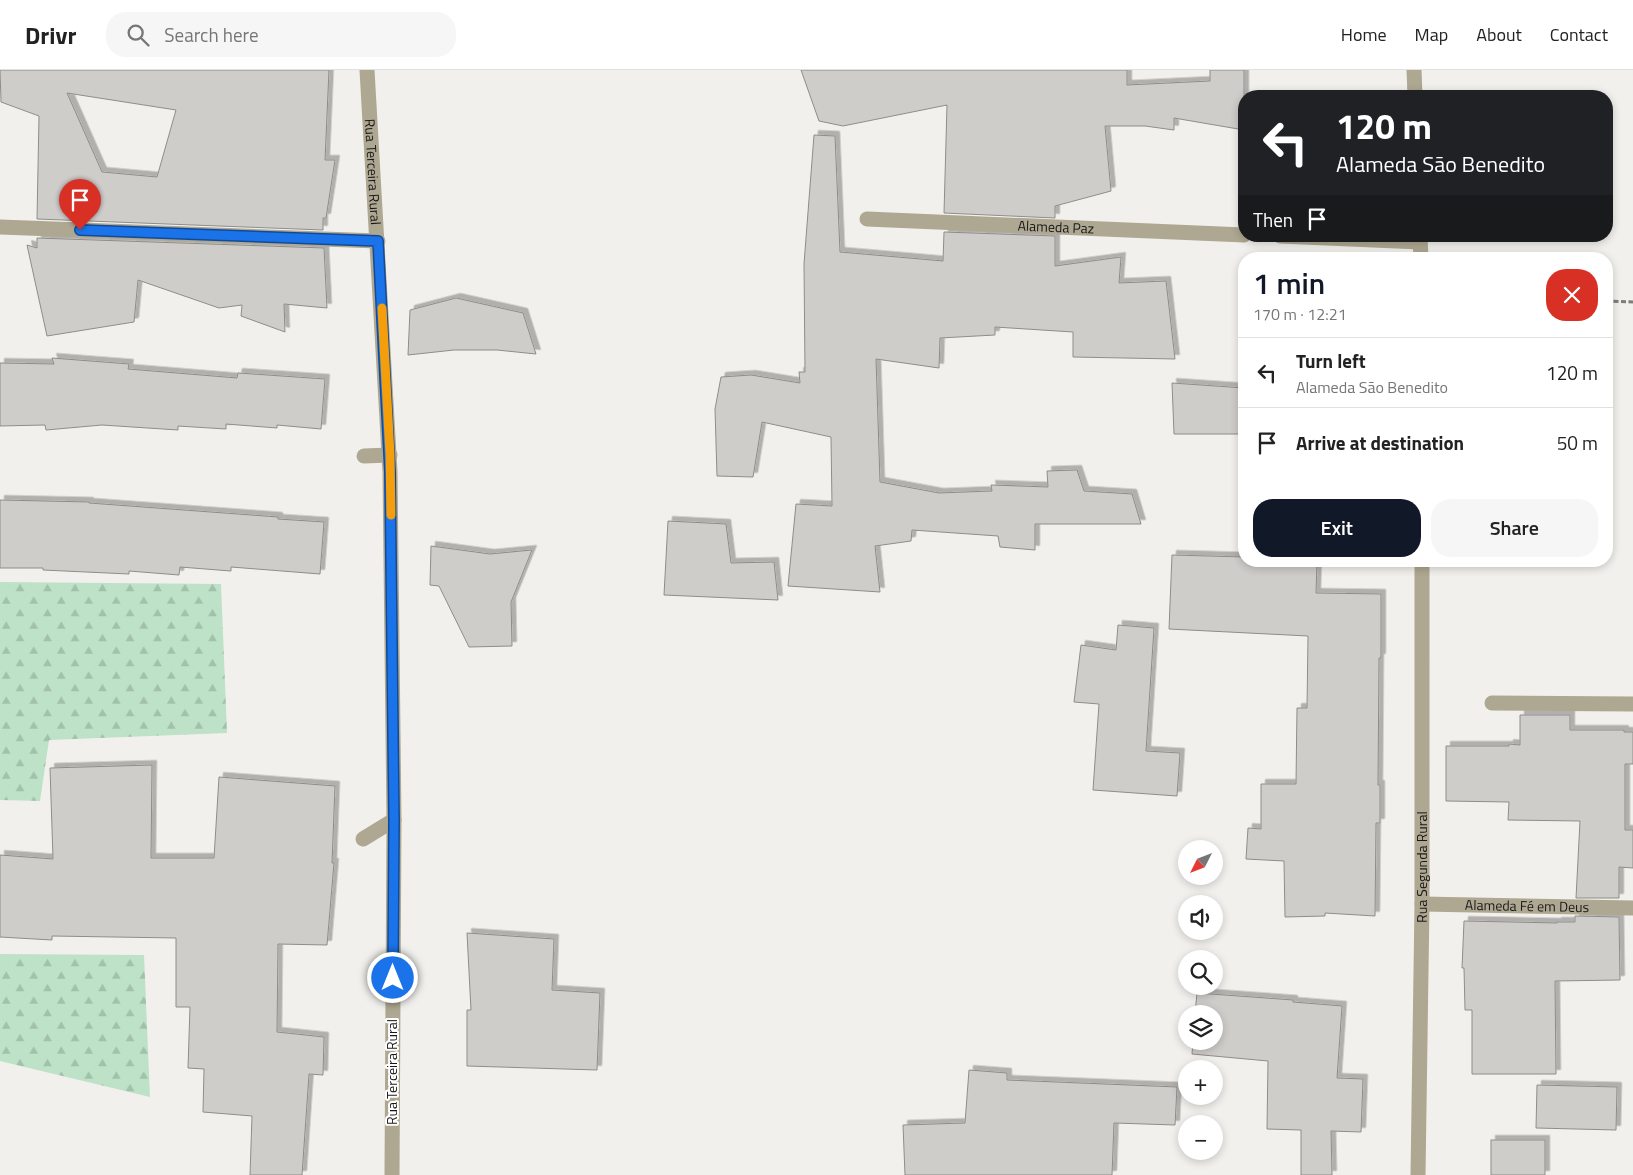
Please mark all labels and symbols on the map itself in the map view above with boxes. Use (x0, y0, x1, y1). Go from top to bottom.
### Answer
street label: Rua Terceira Rural (360, 118, 387, 225)
pin (59, 179, 101, 230)
street label: Alameda Paz (1017, 214, 1095, 239)
street label: Rua Segunda Rural (1411, 811, 1432, 923)
north arrow (1178, 840, 1222, 885)
street label: Alameda Fé em Deus (1465, 894, 1589, 917)
position arrow (366, 951, 418, 1003)
street label: Rua Terceira Rural (381, 1019, 402, 1125)

